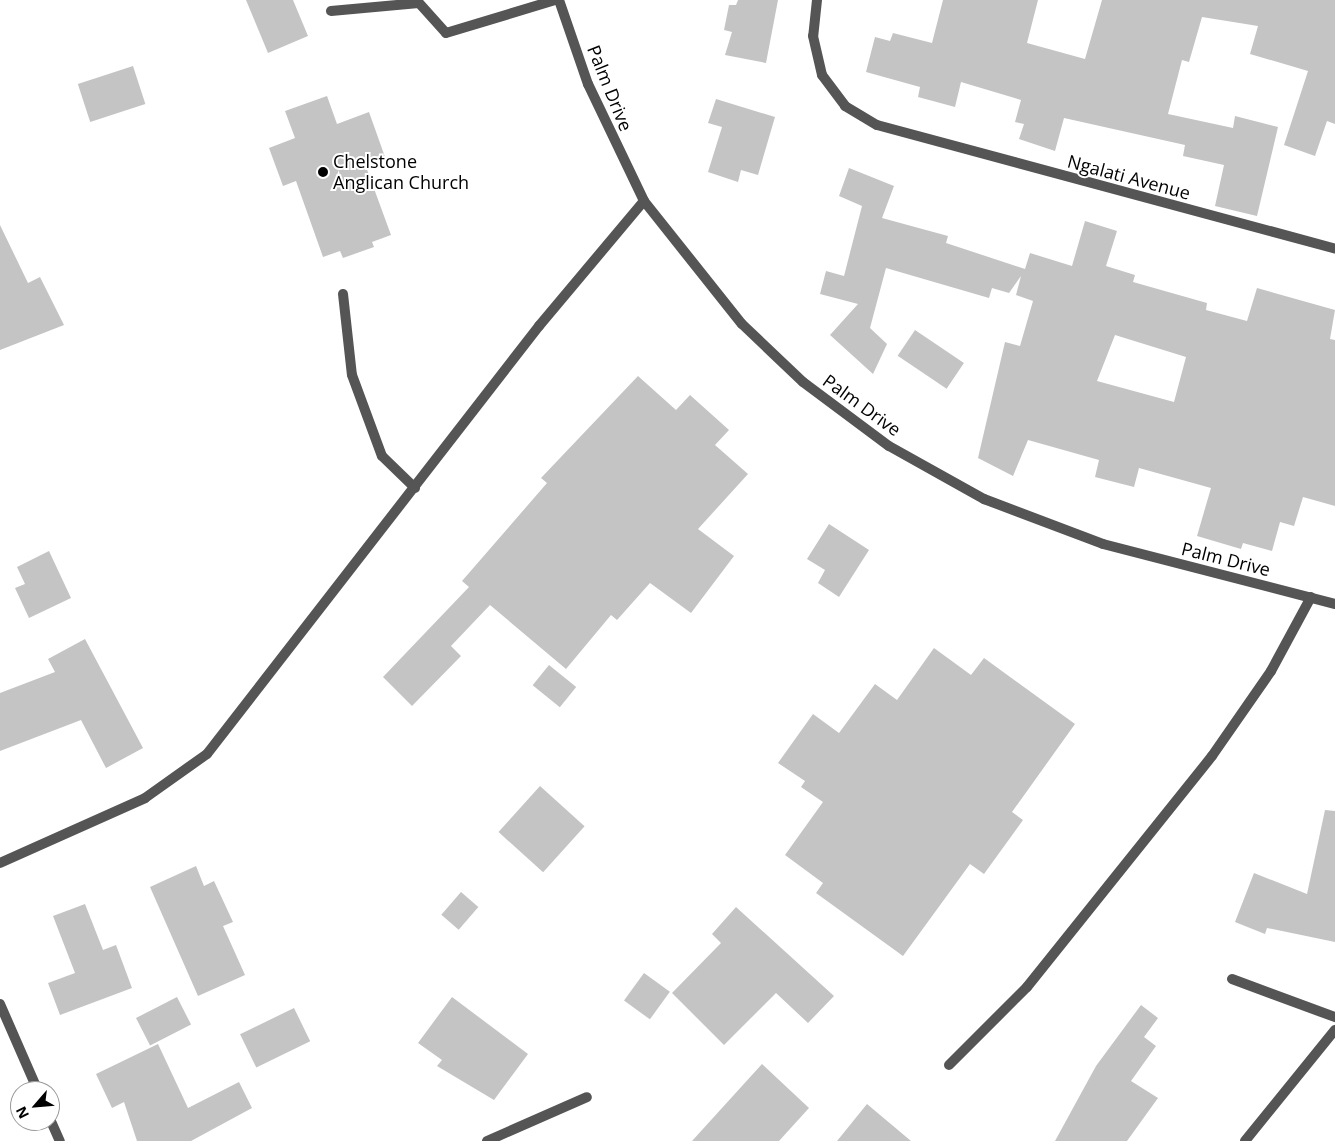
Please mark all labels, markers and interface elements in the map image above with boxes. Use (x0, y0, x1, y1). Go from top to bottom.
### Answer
street label: Palm Drive (583, 42, 637, 134)
street label: Ngalati Avenue (1065, 150, 1193, 204)
place label: Chelstone Anglican Church (333, 151, 469, 193)
marker: Chelstone Anglican Church (317, 166, 329, 178)
street label: Palm Drive (819, 370, 905, 440)
street label: Palm Drive (1179, 538, 1273, 580)
north arrow (10, 1081, 60, 1131)
text: N (11, 1103, 33, 1122)

